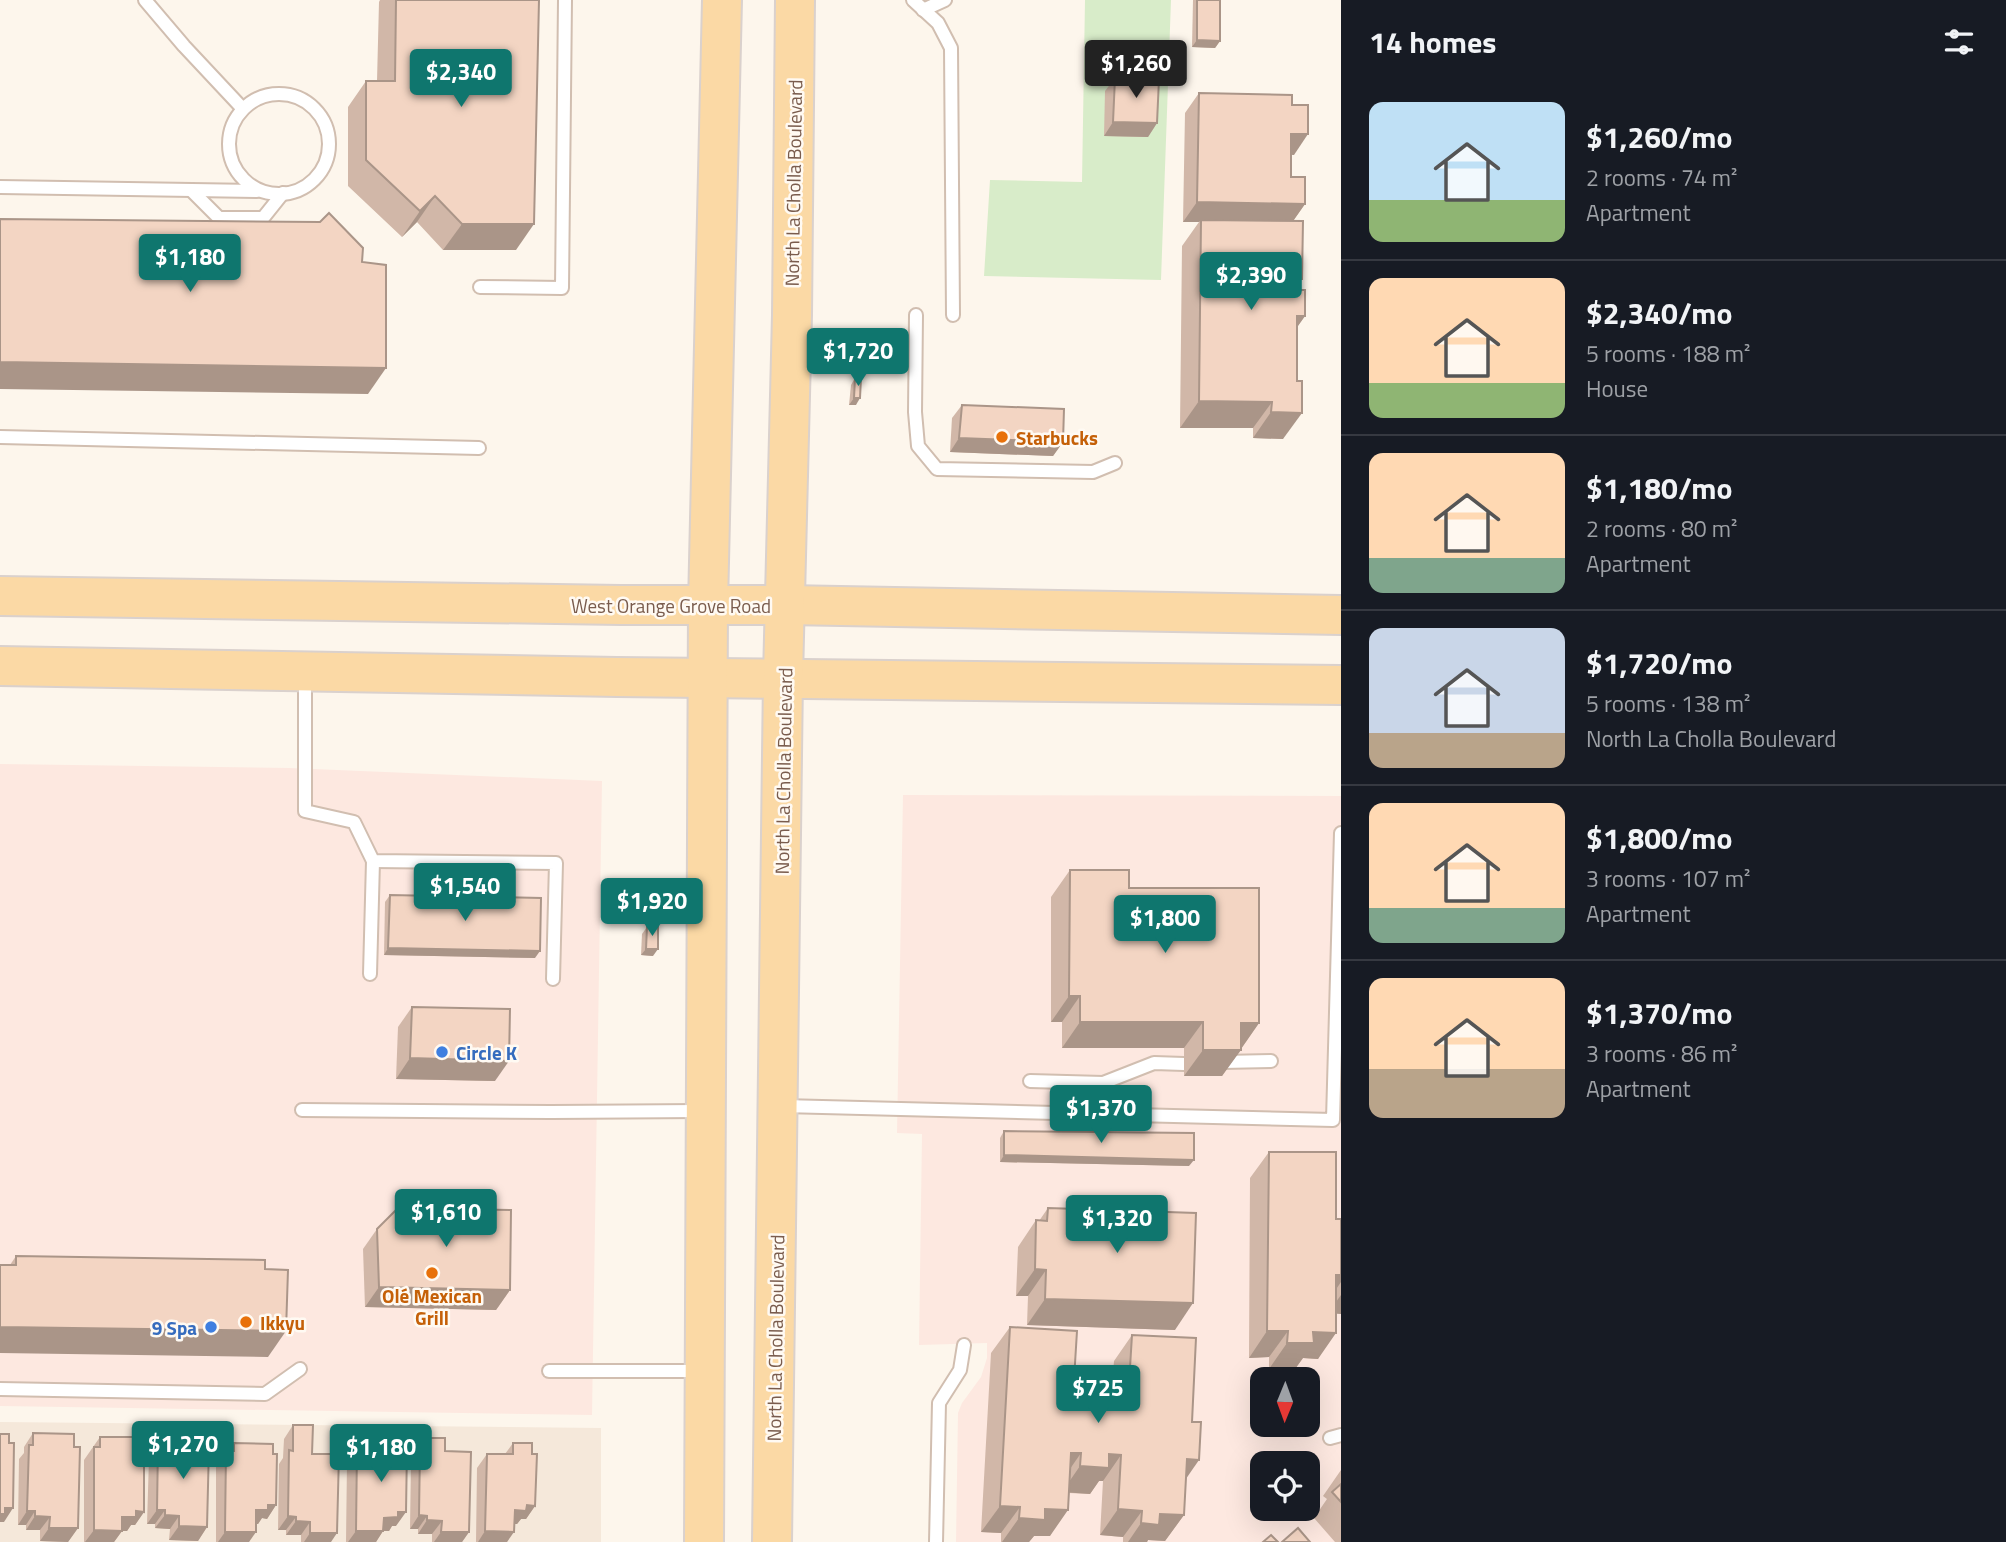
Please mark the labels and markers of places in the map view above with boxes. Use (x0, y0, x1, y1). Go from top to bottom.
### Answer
pin: $1,260 (1079, 41, 1193, 100)
pin: $2,340 (404, 50, 518, 109)
pin: $1,180 (133, 234, 247, 294)
pin: $2,390 (1194, 252, 1308, 312)
pin: $1,720 (801, 328, 915, 388)
place label: Starbucks (1016, 423, 1098, 452)
marker: Starbucks (994, 429, 1010, 445)
pin: $1,540 (408, 864, 522, 923)
pin: $1,920 (595, 878, 709, 938)
pin: $1,800 (1108, 895, 1222, 955)
place label: Circle K (456, 1038, 517, 1067)
marker: Circle K (434, 1044, 450, 1060)
pin: $1,370 (1044, 1086, 1158, 1145)
pin: $1,610 (389, 1190, 503, 1249)
pin: $1,320 (1060, 1196, 1174, 1255)
marker: Olé Mexican Grill (424, 1265, 440, 1281)
place label: Olé Mexican Grill (382, 1281, 482, 1332)
place label: Ikkyu (260, 1308, 305, 1337)
place label: 9 Spa (152, 1313, 197, 1342)
marker: Ikkyu (238, 1314, 254, 1330)
marker: 9 Spa (203, 1319, 219, 1335)
pin: $725 (1057, 1366, 1139, 1425)
pin: $1,270 (126, 1422, 240, 1481)
pin: $1,180 (324, 1424, 438, 1484)

